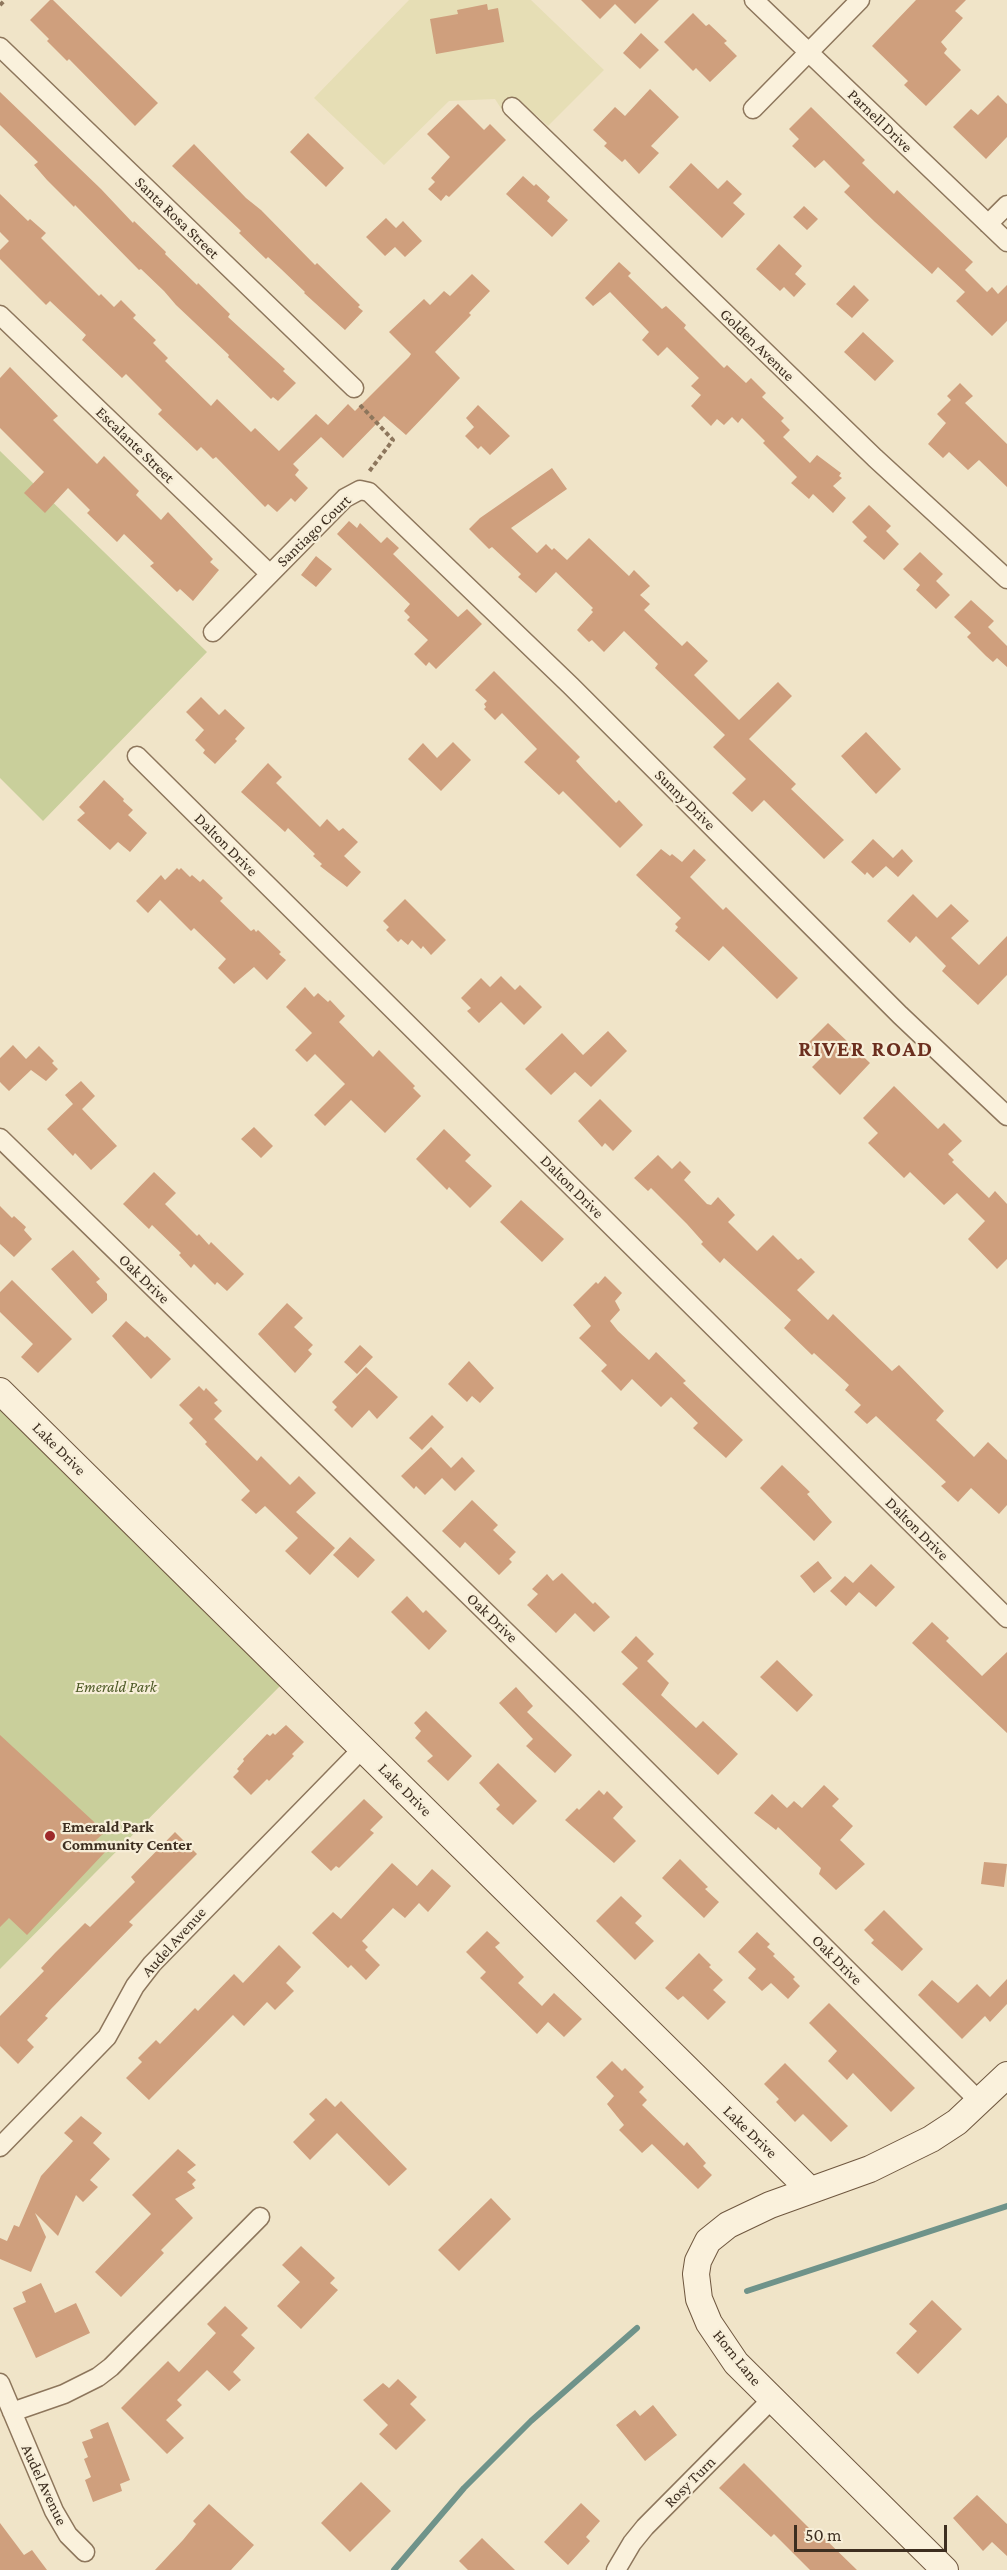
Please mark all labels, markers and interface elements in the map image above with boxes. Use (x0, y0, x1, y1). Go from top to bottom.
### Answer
street label: Parnell Drive (844, 85, 916, 157)
street label: Santa Rosa Street (131, 173, 223, 263)
street label: Golden Avenue (716, 305, 798, 385)
street label: Escalante Street (92, 403, 178, 487)
street label: Santiago Court (273, 491, 355, 571)
street label: Sunny Drive (651, 766, 719, 834)
street label: Dalton Drive (190, 809, 262, 881)
district label: RIVER ROAD (798, 1036, 934, 1062)
street label: Dalton Drive (536, 1151, 608, 1223)
street label: Oak Drive (114, 1250, 174, 1308)
street label: Lake Drive (28, 1418, 90, 1480)
street label: Dalton Drive (881, 1493, 953, 1565)
street label: Oak Drive (462, 1589, 522, 1647)
park label: Emerald Park (75, 1677, 157, 1697)
street label: Lake Drive (374, 1759, 436, 1821)
place label: Emerald Park Community Center (62, 1817, 192, 1855)
marker: Emerald Park Community Center (43, 1829, 57, 1843)
street label: Audel Avenue (138, 1903, 210, 1981)
street label: Oak Drive (808, 1931, 866, 1989)
street label: Lake Drive (719, 2102, 781, 2162)
street label: Horn Lane (709, 2326, 765, 2390)
street label: Audel Avenue (17, 2441, 71, 2529)
street label: Rosy Turn (660, 2452, 720, 2512)
scale bar (797, 2513, 950, 2551)
text: 50 m (805, 2525, 842, 2545)

